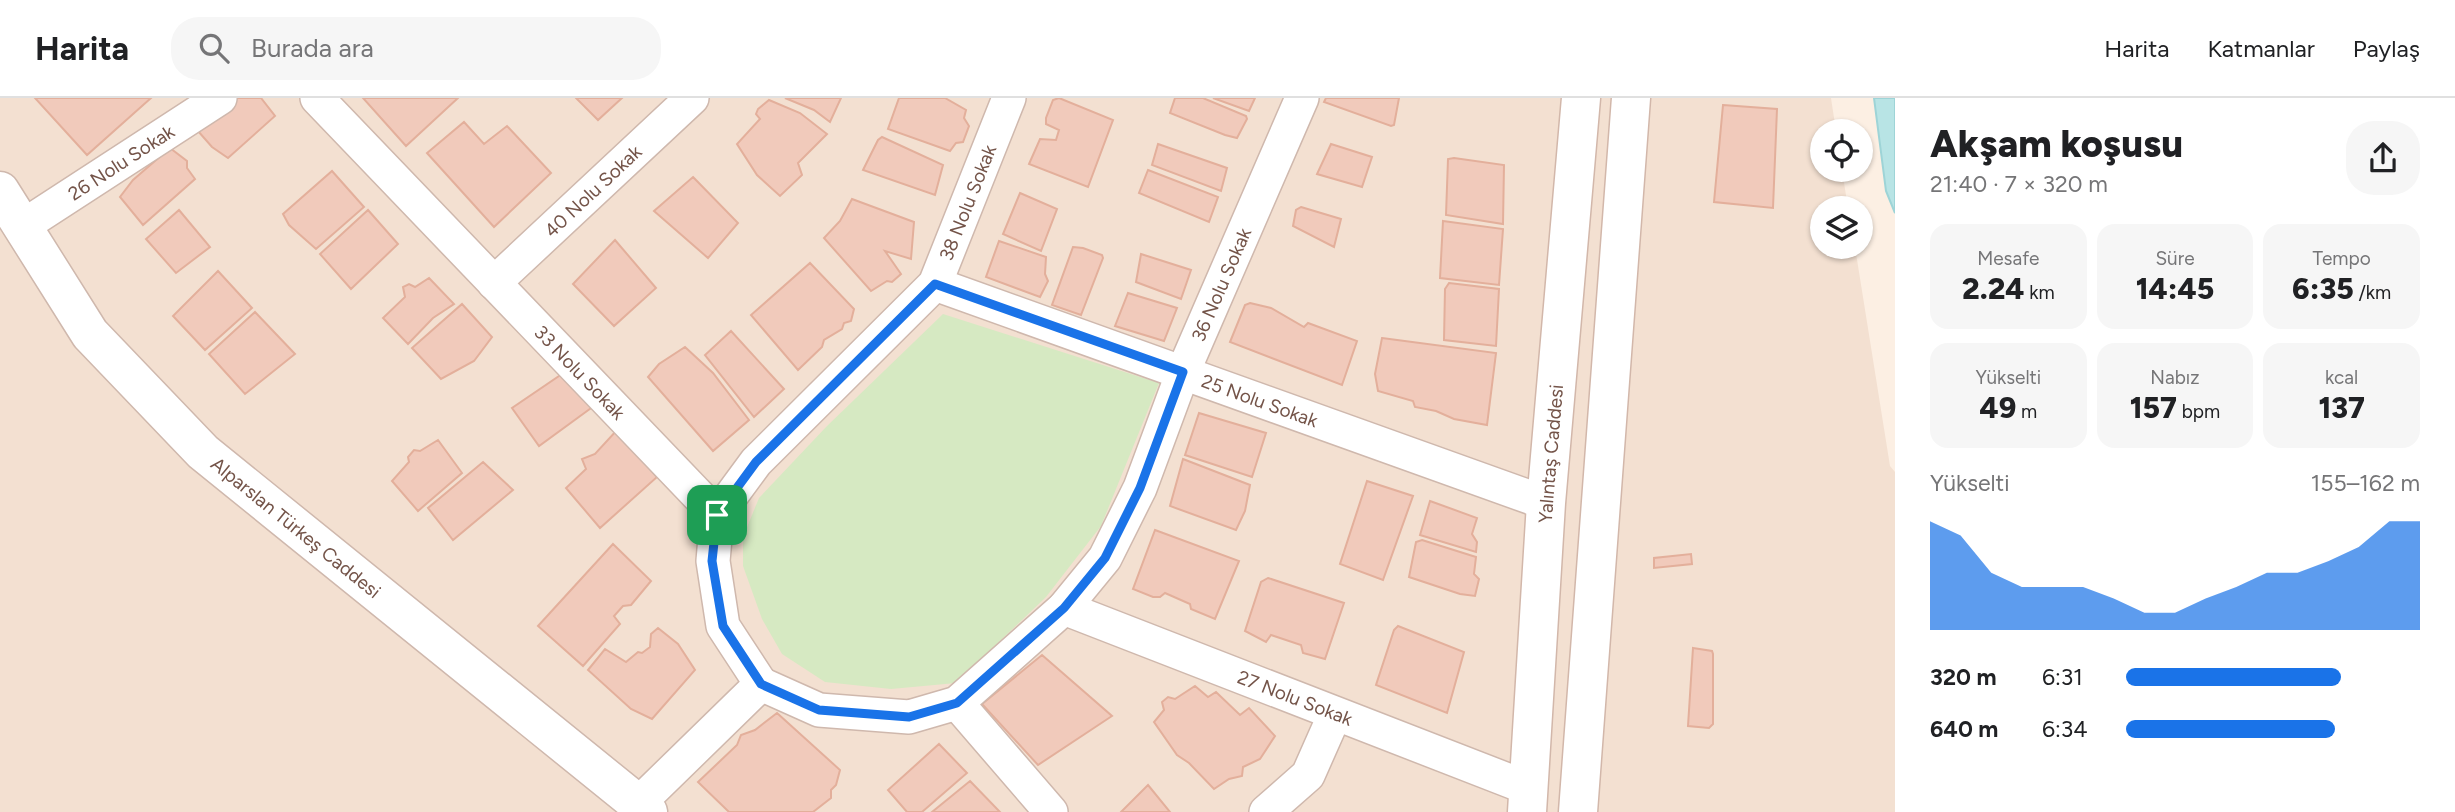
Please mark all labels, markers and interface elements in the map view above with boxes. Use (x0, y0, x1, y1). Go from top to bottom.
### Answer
search box (171, 17, 661, 80)
text: Harita (35, 29, 129, 68)
icon: search (195, 29, 233, 67)
text: Burada ara (251, 32, 374, 64)
text: Harita (2104, 34, 2169, 63)
text: Katmanlar (2207, 34, 2315, 63)
text: Paylaş (2353, 34, 2420, 63)
street label: 26 Nolu Sokak (64, 119, 179, 205)
map controls (1810, 119, 1873, 259)
button: locate (1810, 119, 1873, 182)
text: Akşam koşusu (1930, 121, 2183, 167)
button: share (2346, 121, 2420, 195)
street label: 40 Nolu Sokak (539, 139, 647, 242)
street label: 38 Nolu Sokak (934, 141, 1001, 264)
text: 21:40 · 7 × 320 m (1930, 170, 2108, 198)
button: layers (1810, 196, 1873, 259)
street label: 36 Nolu Sokak (1186, 223, 1256, 345)
text: Mesafe (1977, 247, 2039, 270)
text: Süre (2155, 247, 2195, 270)
text: Tempo (2313, 247, 2371, 270)
text: 2.24 (1962, 270, 2025, 307)
text: 14:45 (2136, 270, 2214, 307)
text: 6:35 (2292, 270, 2354, 307)
text: km (2025, 281, 2055, 304)
text: /km (2354, 281, 2391, 304)
street label: 33 Nolu Sokak (530, 321, 631, 425)
text: Yükselti (1975, 366, 2041, 389)
text: Nabız (2150, 366, 2200, 389)
text: kcal (2325, 366, 2358, 389)
street label: 25 Nolu Sokak (1198, 369, 1322, 432)
street label: Yalıntaş Caddesi (1533, 383, 1568, 524)
text: 49 (1980, 389, 2016, 426)
text: 157 (2130, 389, 2177, 426)
text: 137 (2318, 389, 2365, 426)
text: m (2016, 400, 2037, 423)
text: bpm (2177, 400, 2220, 423)
street label: Alparslan Türkeş Caddesi (207, 452, 385, 603)
text: Yükselti (1930, 469, 2010, 497)
text: 155–162 m (2311, 469, 2420, 497)
pin (687, 485, 747, 545)
icon: arrive (698, 496, 736, 534)
text: 320 m (1930, 663, 1997, 691)
text: 6:31 (2042, 663, 2083, 691)
street label: 27 Nolu Sokak (1234, 665, 1357, 731)
text: 640 m (1930, 715, 1998, 743)
text: 6:34 (2042, 715, 2088, 743)

